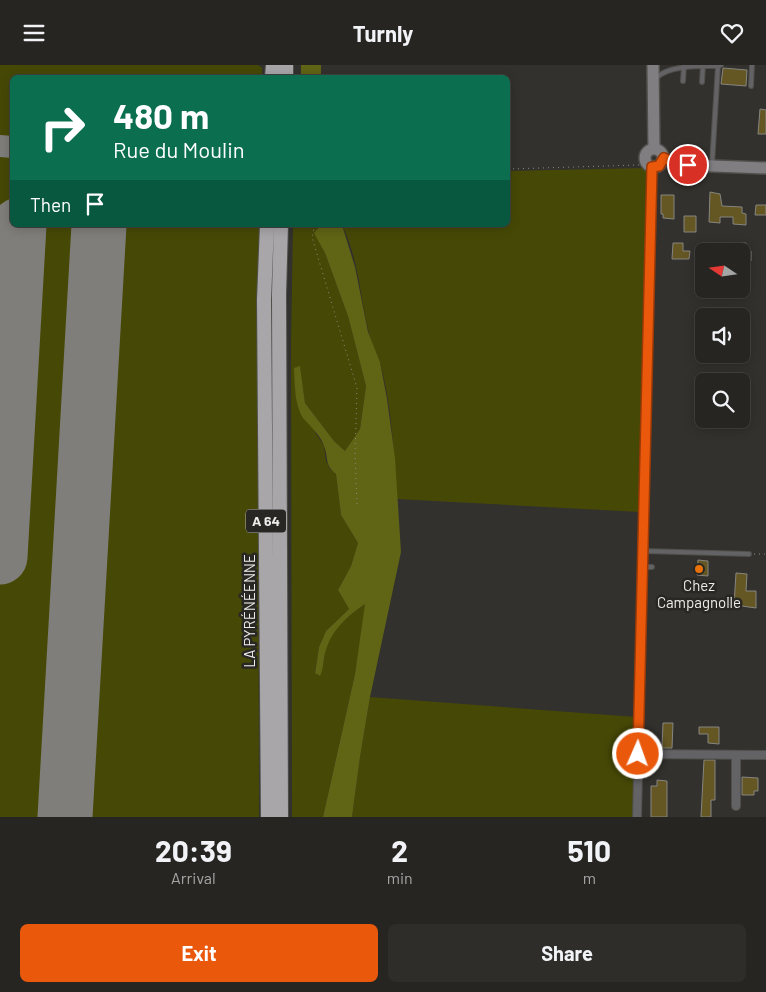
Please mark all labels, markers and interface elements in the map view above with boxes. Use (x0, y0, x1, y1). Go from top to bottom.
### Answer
icon: menu (20, 19, 48, 47)
icon: heart (718, 19, 746, 47)
text: Turnly (353, 20, 413, 46)
text: 480 m (113, 94, 209, 136)
icon: right (30, 95, 95, 160)
text: Rue du Moulin (113, 136, 245, 162)
pin (667, 144, 709, 186)
icon: arrive (674, 151, 702, 179)
icon: arrive (81, 190, 109, 218)
text: Then (30, 193, 71, 216)
north arrow (695, 243, 750, 297)
map controls (695, 243, 750, 428)
button: sound (695, 308, 750, 363)
button: search (695, 373, 750, 428)
road number: A 64 (246, 509, 286, 533)
street label: LA PYRÉNÉENNE (240, 554, 258, 668)
marker: Chez Campagnolle (693, 563, 705, 575)
place label: Chez Campagnolle (657, 576, 741, 611)
position arrow (611, 727, 663, 779)
text: 20:39 (155, 832, 232, 868)
text: 2 (391, 832, 408, 868)
text: 510 (568, 832, 611, 868)
text: Arrival (171, 868, 216, 887)
text: min (387, 868, 413, 887)
text: m (583, 868, 596, 887)
button: Exit (20, 924, 378, 982)
button: Share (388, 924, 746, 982)

